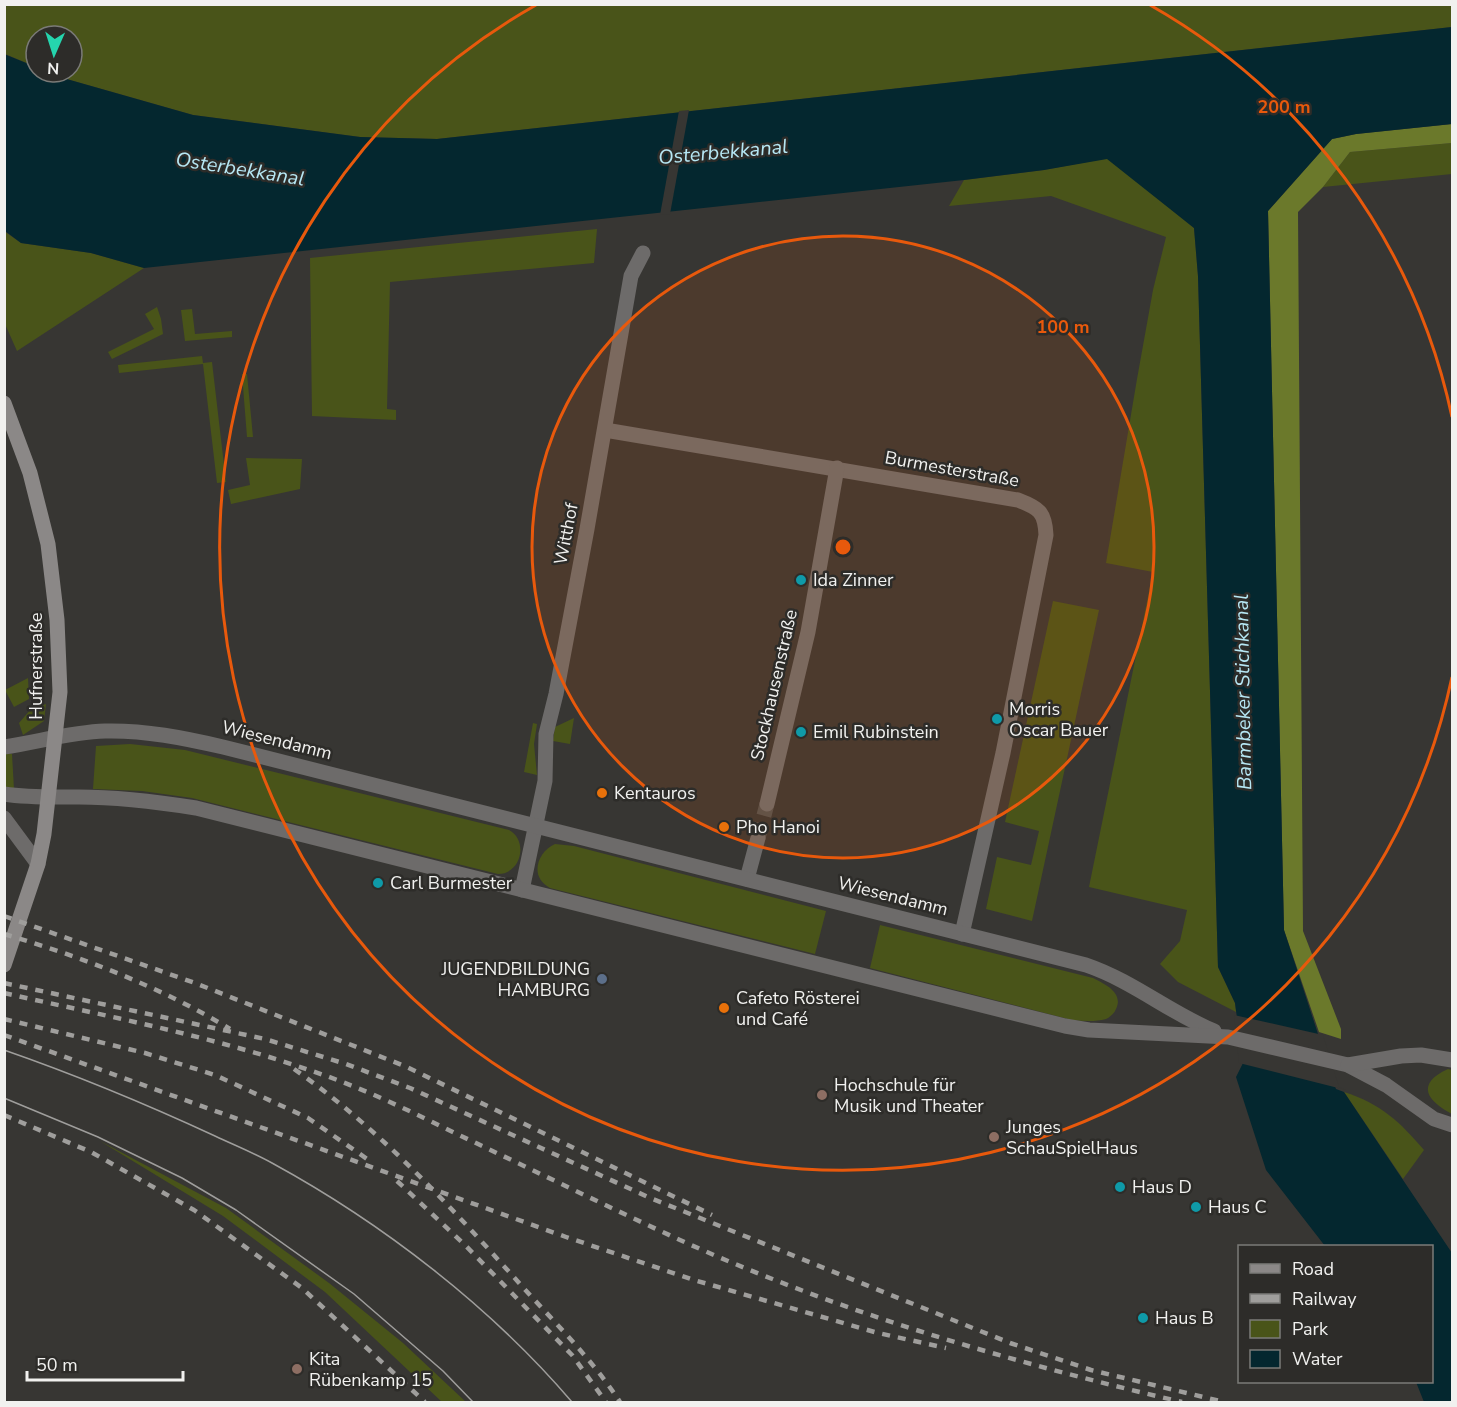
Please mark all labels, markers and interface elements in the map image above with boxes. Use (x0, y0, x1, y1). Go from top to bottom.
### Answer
north arrow (24, 24, 84, 84)
text: N (47, 57, 60, 79)
text: 200 m (1257, 95, 1311, 119)
water label: Osterbekkanal (657, 133, 789, 171)
water label: Osterbekkanal (174, 145, 307, 193)
text: 100 m (1036, 315, 1090, 339)
street label: Burmesterstraße (883, 445, 1021, 493)
street label: Witthof (548, 500, 584, 567)
centre of rings (833, 537, 853, 557)
place label: Ida Zinner (813, 568, 894, 592)
marker: Ida Zinner (794, 573, 808, 587)
water label: Barmbeker Stichkanal (1228, 594, 1258, 790)
street label: Stockhausenstraße (745, 607, 803, 763)
street label: Hufnerstraße (24, 612, 48, 720)
place label: Morris Oscar Bauer (1009, 697, 1109, 742)
marker: Morris Oscar Bauer (990, 712, 1004, 726)
street label: Wiesendamm (219, 715, 335, 765)
place label: Emil Rubinstein (813, 720, 939, 744)
marker: Emil Rubinstein (794, 725, 808, 739)
place label: Kentauros (614, 781, 696, 805)
marker: Kentauros (595, 786, 609, 800)
place label: Pho Hanoi (736, 815, 820, 839)
marker: Pho Hanoi (717, 820, 731, 834)
place label: Carl Burmester (390, 871, 513, 895)
street label: Wiesendamm (835, 871, 951, 921)
marker: Carl Burmester (371, 876, 385, 890)
place label: JUGENDBILDUNG HAMBURG (440, 957, 590, 1002)
marker: JUGENDBILDUNG HAMBURG (595, 972, 609, 986)
place label: Cafeto Rösterei und Café (736, 986, 860, 1031)
marker: Cafeto Rösterei und Café (717, 1001, 731, 1015)
place label: Hochschule für Musik und Theater (834, 1073, 984, 1118)
marker: Hochschule für Musik und Theater (815, 1088, 829, 1102)
place label: Junges SchauSpielHaus (1005, 1115, 1138, 1160)
marker: Junges SchauSpielHaus (987, 1130, 1001, 1144)
place label: Haus D (1132, 1175, 1192, 1199)
marker: Haus D (1113, 1180, 1127, 1194)
place label: Haus C (1208, 1195, 1267, 1219)
marker: Haus C (1189, 1200, 1203, 1214)
legend (1238, 1245, 1433, 1383)
text: Road (1292, 1257, 1334, 1281)
text: Railway (1292, 1287, 1357, 1311)
place label: Haus B (1155, 1306, 1214, 1330)
marker: Haus B (1136, 1311, 1150, 1325)
text: Park (1292, 1317, 1329, 1341)
scale bar (27, 1344, 183, 1382)
place label: Kita Rübenkamp 15 (309, 1347, 432, 1392)
text: Water (1292, 1347, 1343, 1371)
text: 50 m (36, 1353, 78, 1377)
marker: Kita Rübenkamp 15 (290, 1362, 304, 1376)

